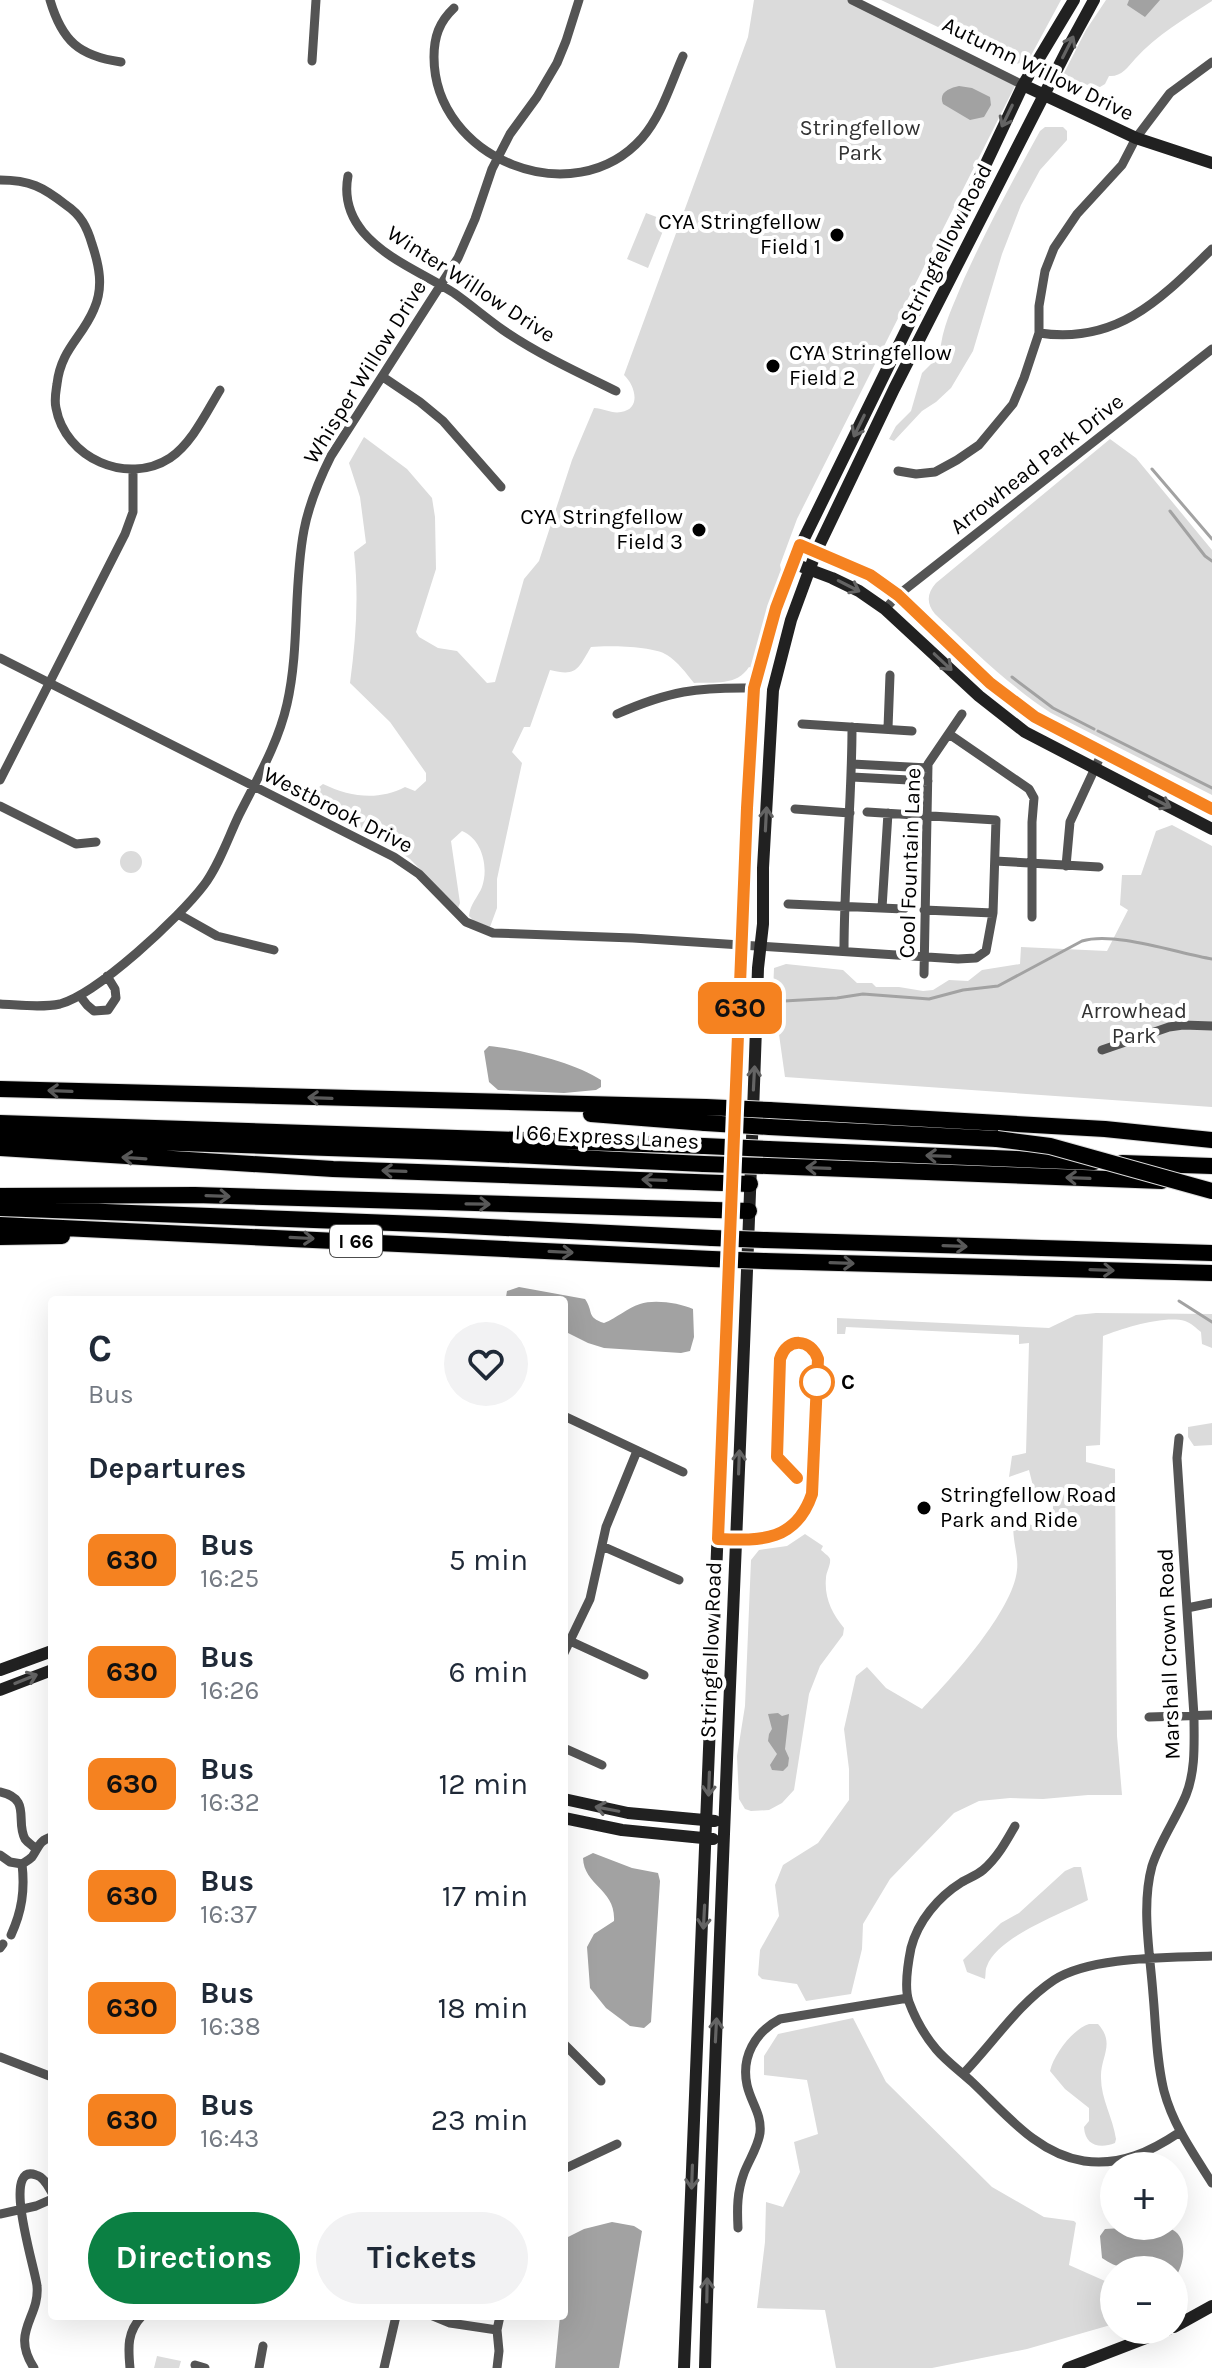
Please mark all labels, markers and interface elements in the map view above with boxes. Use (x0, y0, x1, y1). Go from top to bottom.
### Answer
street label: Autumn Willow Drive (938, 11, 1138, 127)
one-way arrow (1061, 35, 1077, 59)
one-way arrow (999, 104, 1014, 128)
park label: Stringfellow Park (800, 115, 921, 166)
street label: Stringfellow Road (894, 159, 998, 329)
place label: CYA Stringfellow Field 1 (658, 209, 821, 260)
street label: Winter Willow Drive (382, 220, 560, 348)
marker: CYA Stringfellow Field 1 (828, 226, 846, 244)
street label: Whisper Willow Drive (298, 275, 432, 469)
place label: CYA Stringfellow Field 2 (789, 340, 952, 391)
marker: CYA Stringfellow Field 2 (764, 357, 782, 375)
street label: Arrowhead Park Drive (945, 388, 1129, 540)
one-way arrow (851, 414, 866, 438)
place label: CYA Stringfellow Field 3 (520, 504, 683, 555)
marker: CYA Stringfellow Field 3 (690, 521, 708, 539)
one-way arrow (837, 579, 861, 595)
one-way arrow (932, 653, 952, 671)
street label: Westbrook Drive (259, 761, 417, 859)
street label: Cool Fountain Lane (894, 767, 926, 959)
one-way arrow (1147, 795, 1171, 811)
one-way arrow (758, 806, 773, 833)
line badge: 630 (694, 982, 786, 1034)
text: 630 (714, 991, 766, 1024)
park label: Arrowhead Park (1081, 998, 1187, 1049)
one-way arrow (747, 1065, 762, 1092)
one-way arrow (47, 1083, 74, 1099)
one-way arrow (307, 1091, 334, 1106)
street label: I 66 Express Lanes (514, 1119, 700, 1155)
one-way arrow (925, 1148, 952, 1163)
one-way arrow (121, 1150, 148, 1165)
one-way arrow (805, 1160, 832, 1175)
one-way arrow (381, 1164, 408, 1179)
one-way arrow (1065, 1170, 1092, 1185)
one-way arrow (641, 1173, 668, 1188)
one-way arrow (204, 1189, 231, 1204)
one-way arrow (464, 1197, 491, 1212)
road number: I 66 (330, 1225, 382, 1257)
one-way arrow (288, 1231, 315, 1246)
one-way arrow (941, 1238, 968, 1253)
one-way arrow (547, 1244, 574, 1259)
one-way arrow (828, 1256, 855, 1271)
one-way arrow (1088, 1263, 1115, 1278)
button: heart (444, 1322, 528, 1406)
text: C (88, 1326, 112, 1371)
marker: C (800, 1365, 834, 1399)
place label: C (841, 1369, 855, 1395)
text: Bus (88, 1379, 134, 1410)
one-way arrow (731, 1449, 746, 1476)
text: Departures (88, 1450, 246, 1486)
place label: Stringfellow Road Park and Ride (940, 1482, 1117, 1533)
marker: Stringfellow Road Park and Ride (915, 1499, 933, 1517)
text: Bus (200, 1527, 254, 1563)
text: 5 min (449, 1542, 528, 1578)
text: 630 (106, 1543, 158, 1576)
street label: Marshall Crown Road (1152, 1548, 1186, 1760)
street label: Stringfellow Road (695, 1561, 727, 1739)
text: 16:25 (200, 1563, 259, 1594)
text: Bus (200, 1639, 254, 1675)
text: 6 min (449, 1654, 528, 1690)
text: 630 (106, 1655, 158, 1688)
one-way arrow (13, 1671, 38, 1685)
text: 16:26 (200, 1675, 259, 1706)
text: Bus (200, 1751, 254, 1787)
text: 12 min (438, 1766, 528, 1802)
text: 630 (106, 1767, 158, 1800)
one-way arrow (701, 1770, 716, 1797)
text: 16:32 (200, 1787, 260, 1818)
one-way arrow (595, 1801, 621, 1816)
text: Bus (200, 1863, 254, 1899)
text: 17 min (442, 1878, 528, 1914)
text: 630 (106, 1879, 158, 1912)
text: 16:37 (200, 1899, 257, 1930)
one-way arrow (696, 1903, 711, 1930)
text: Bus (200, 1975, 254, 2011)
text: 18 min (437, 1990, 528, 2026)
text: 630 (106, 1991, 158, 2024)
text: 16:38 (200, 2011, 261, 2042)
one-way arrow (708, 2017, 723, 2044)
text: Bus (200, 2087, 254, 2123)
text: 23 min (431, 2102, 528, 2138)
text: 630 (106, 2103, 158, 2136)
text: 16:43 (200, 2123, 259, 2154)
map controls (1100, 2152, 1188, 2344)
button: + (1100, 2152, 1188, 2240)
one-way arrow (685, 2163, 700, 2190)
button: Directions (88, 2212, 300, 2304)
button: Tickets (316, 2212, 528, 2304)
button: − (1100, 2256, 1188, 2344)
one-way arrow (699, 2277, 715, 2304)

